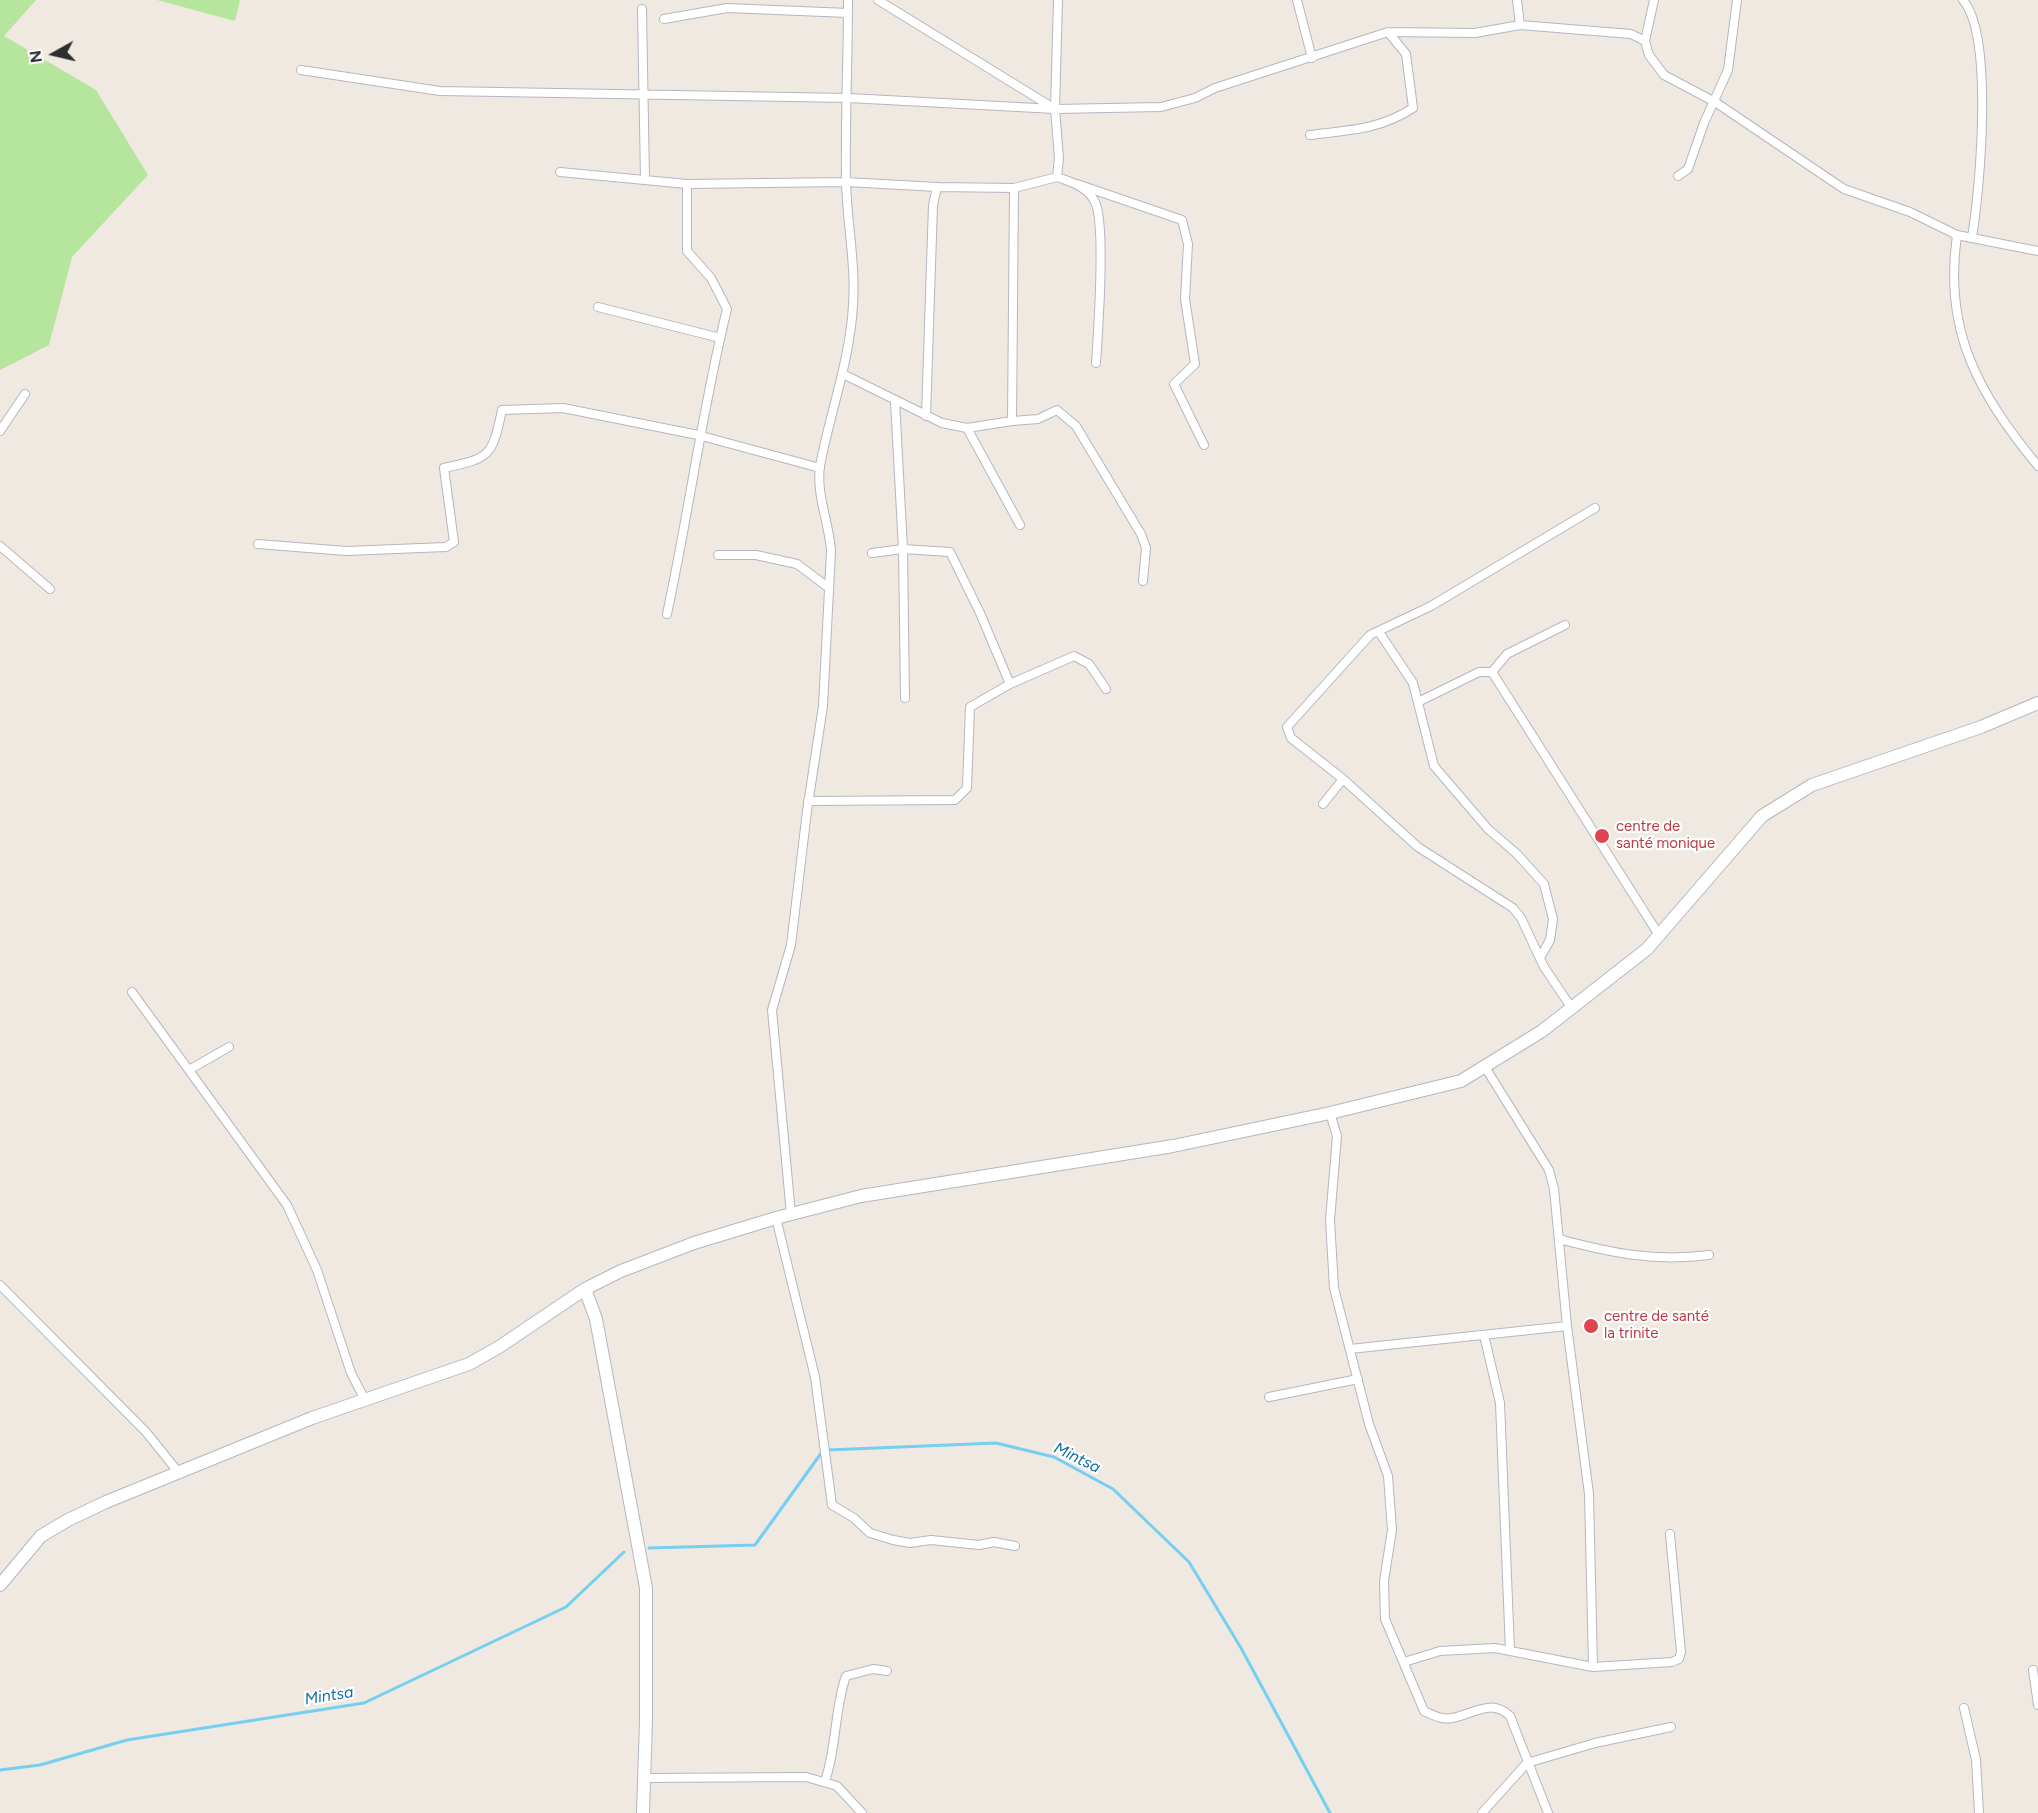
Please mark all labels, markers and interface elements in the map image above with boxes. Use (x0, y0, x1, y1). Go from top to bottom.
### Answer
north arrow (24, 24, 84, 84)
text: N (25, 49, 46, 64)
place label: centre de santé monique (1616, 818, 1715, 853)
marker: centre de santé monique (1593, 827, 1611, 845)
place label: centre de santé la trinite (1604, 1308, 1709, 1343)
marker: centre de santé la trinite (1582, 1317, 1600, 1335)
water label: Mintsa (1051, 1439, 1103, 1477)
water label: Mintsa (303, 1683, 355, 1709)

